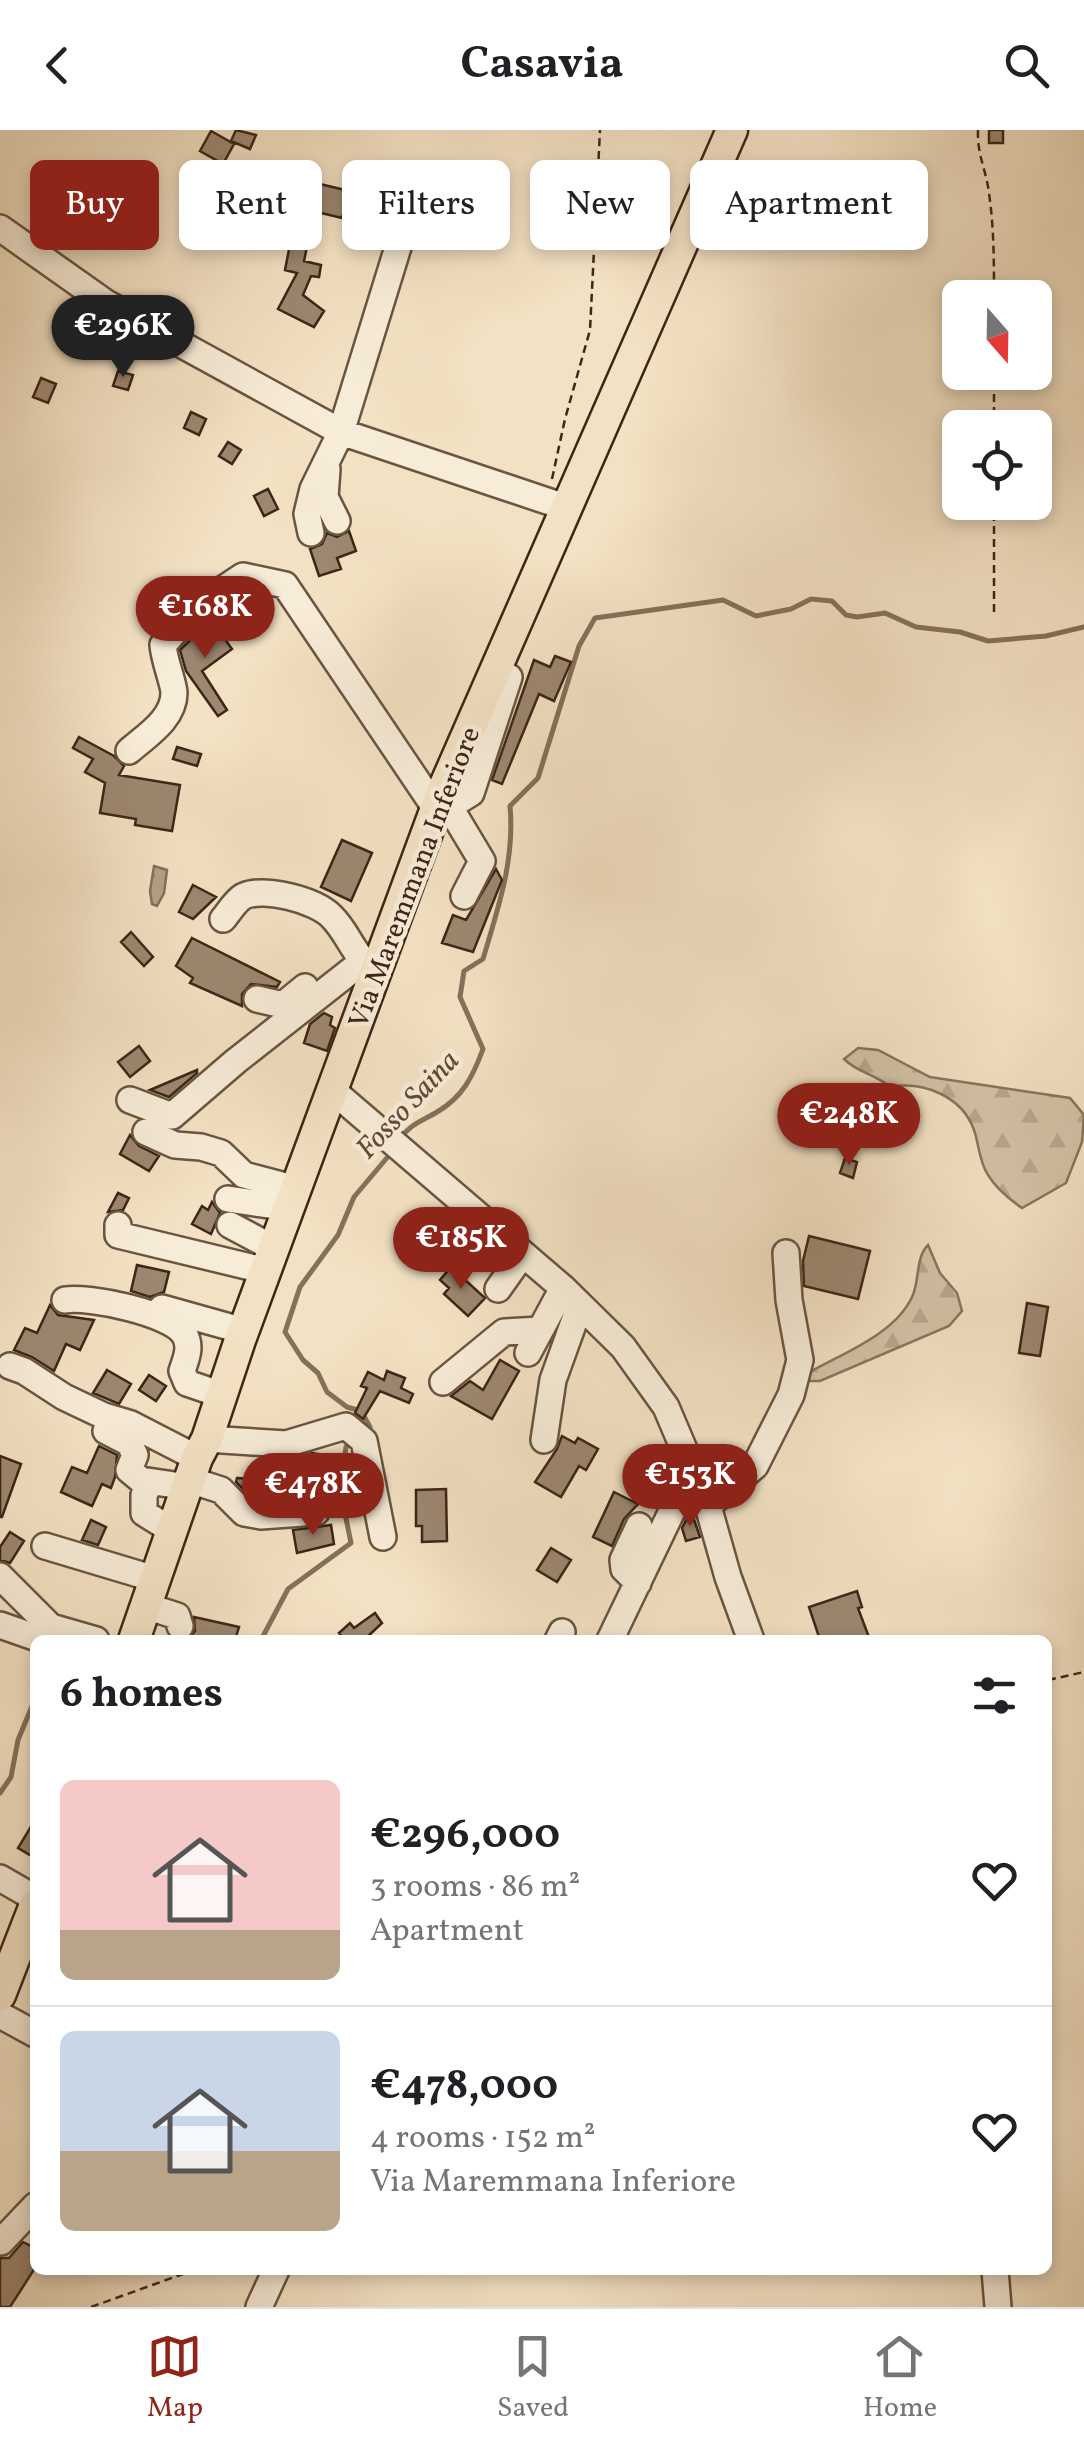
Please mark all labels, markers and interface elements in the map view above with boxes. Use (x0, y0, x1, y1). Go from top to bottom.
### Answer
text: Casavia (460, 34, 624, 97)
icon: back (30, 38, 85, 93)
icon: search (999, 38, 1054, 93)
chip: Buy (30, 160, 159, 250)
chip: Rent (179, 160, 322, 250)
chip: Filters (342, 160, 510, 250)
chip: New (530, 160, 670, 250)
chip: Apartment (690, 160, 928, 250)
north arrow (942, 280, 1052, 390)
map controls (942, 280, 1052, 520)
pin: €296K (53, 295, 193, 380)
text: €296K (73, 305, 173, 349)
button: locate (942, 410, 1052, 520)
pin: €168K (135, 576, 275, 661)
text: €168K (158, 586, 252, 630)
street label: Via Maremmana Inferiore (340, 721, 491, 1034)
water label: Fosso Saina (347, 1042, 470, 1169)
pin: €248K (779, 1083, 919, 1168)
text: €248K (799, 1093, 899, 1137)
pin: €185K (391, 1207, 531, 1292)
text: €185K (415, 1217, 507, 1261)
pin: €153K (620, 1444, 760, 1529)
pin: €478K (243, 1453, 383, 1538)
text: €153K (644, 1454, 736, 1498)
text: €478K (264, 1463, 362, 1507)
text: 6 homes (60, 1666, 223, 1725)
icon: filters (967, 1668, 1022, 1723)
text: €296,000 (370, 1807, 560, 1866)
icon: home (140, 1820, 260, 1940)
icon: heart (967, 1853, 1022, 1908)
text: 3 rooms · 86 m² (370, 1866, 580, 1910)
text: Apartment (370, 1910, 524, 1954)
text: €478,000 (370, 2058, 558, 2117)
icon: home (140, 2071, 260, 2191)
icon: heart (967, 2104, 1022, 2159)
text: 4 rooms · 152 m² (370, 2117, 596, 2161)
text: Via Maremmana Inferiore (370, 2161, 736, 2205)
tab: Map (147, 2329, 203, 2428)
tab: Saved (497, 2329, 569, 2428)
tab: Home (863, 2329, 937, 2428)

